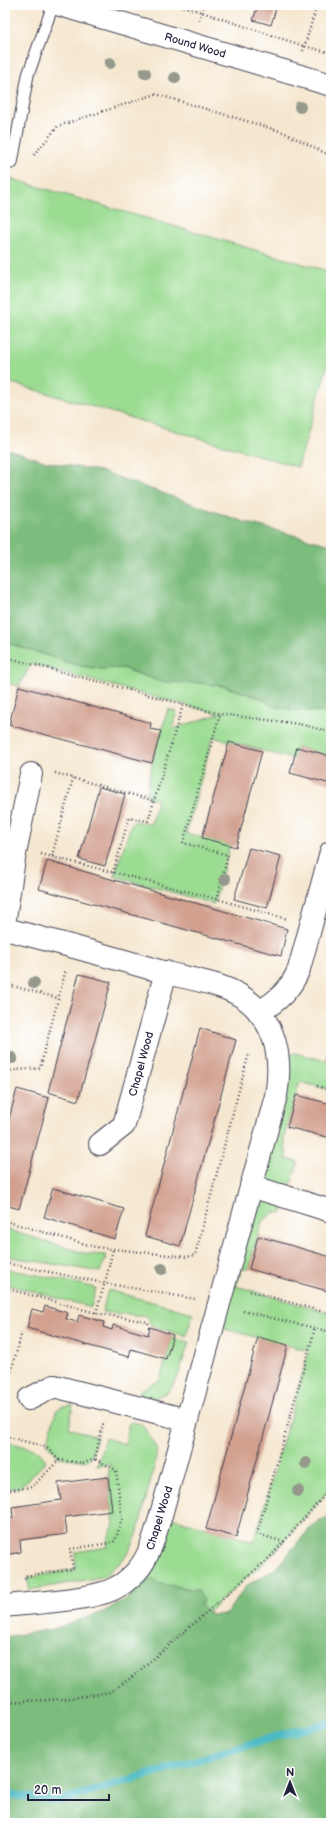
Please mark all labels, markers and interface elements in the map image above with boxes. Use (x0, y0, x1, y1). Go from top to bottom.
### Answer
street label: Round Wood (163, 30, 227, 61)
street label: Chapel Wood (126, 1030, 156, 1098)
street label: Chapel Wood (144, 1485, 175, 1552)
north arrow (270, 1762, 310, 1802)
text: N (286, 1766, 294, 1779)
scale bar (28, 1776, 109, 1802)
text: 20 m (34, 1783, 61, 1798)

